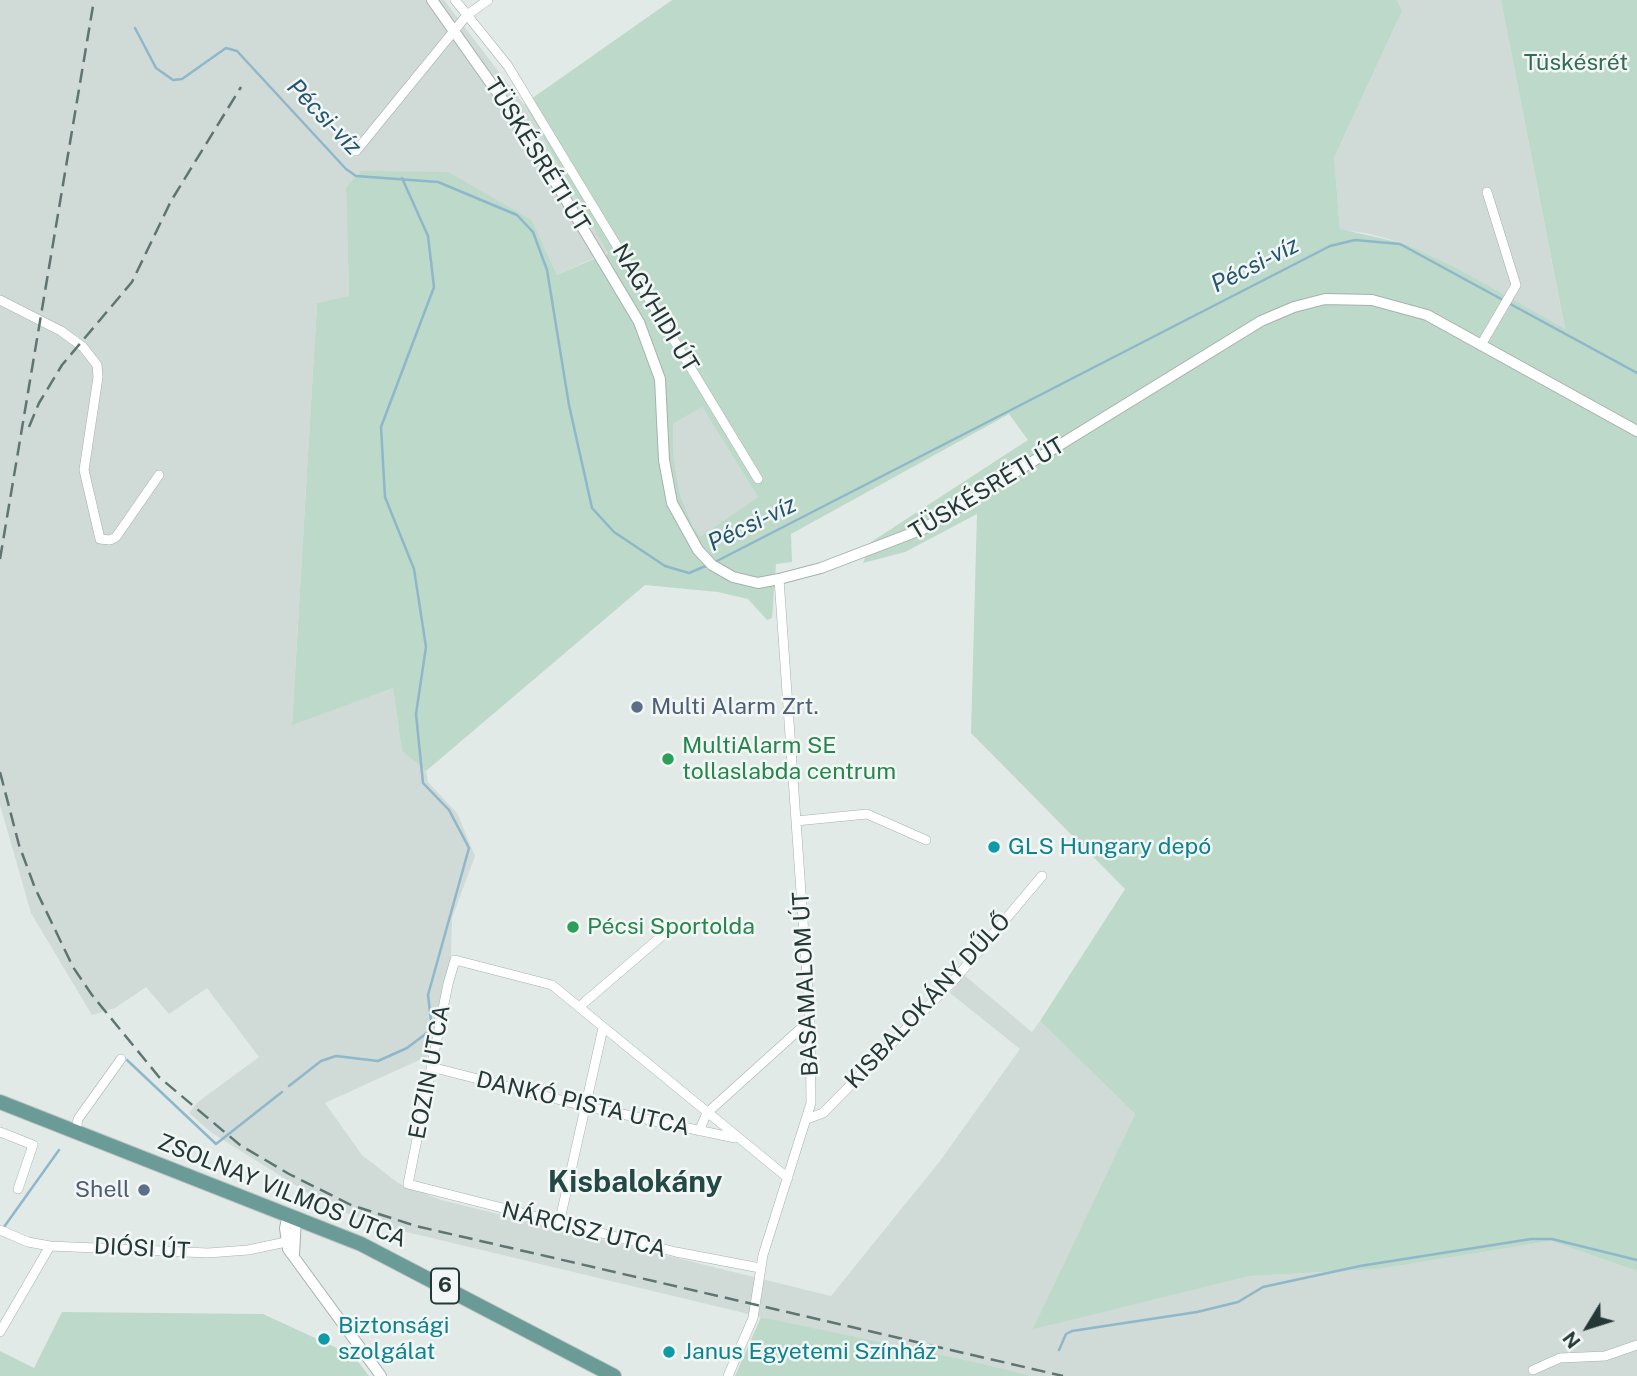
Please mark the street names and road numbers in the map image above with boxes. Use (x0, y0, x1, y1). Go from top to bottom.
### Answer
street label: TÜSKÉSRÉTI ÚT (479, 73, 595, 237)
street label: NAGYHIDI ÚT (606, 239, 704, 377)
street label: TÜSKÉSRÉTI ÚT (904, 432, 1070, 546)
street label: BASAMALOM ÚT (787, 891, 825, 1077)
street label: KISBALOKÁNY DŰLŐ (840, 908, 1016, 1094)
street label: EOZIN UTCA (403, 1003, 457, 1141)
street label: DANKÓ PISTA UTCA (474, 1066, 692, 1142)
street label: ZSOLNAY VILMOS UTCA (153, 1128, 411, 1254)
street label: NÁRCISZ UTCA (499, 1196, 669, 1264)
street label: DIÓSI ÚT (93, 1233, 191, 1265)
road number: 6 (431, 1268, 459, 1304)

